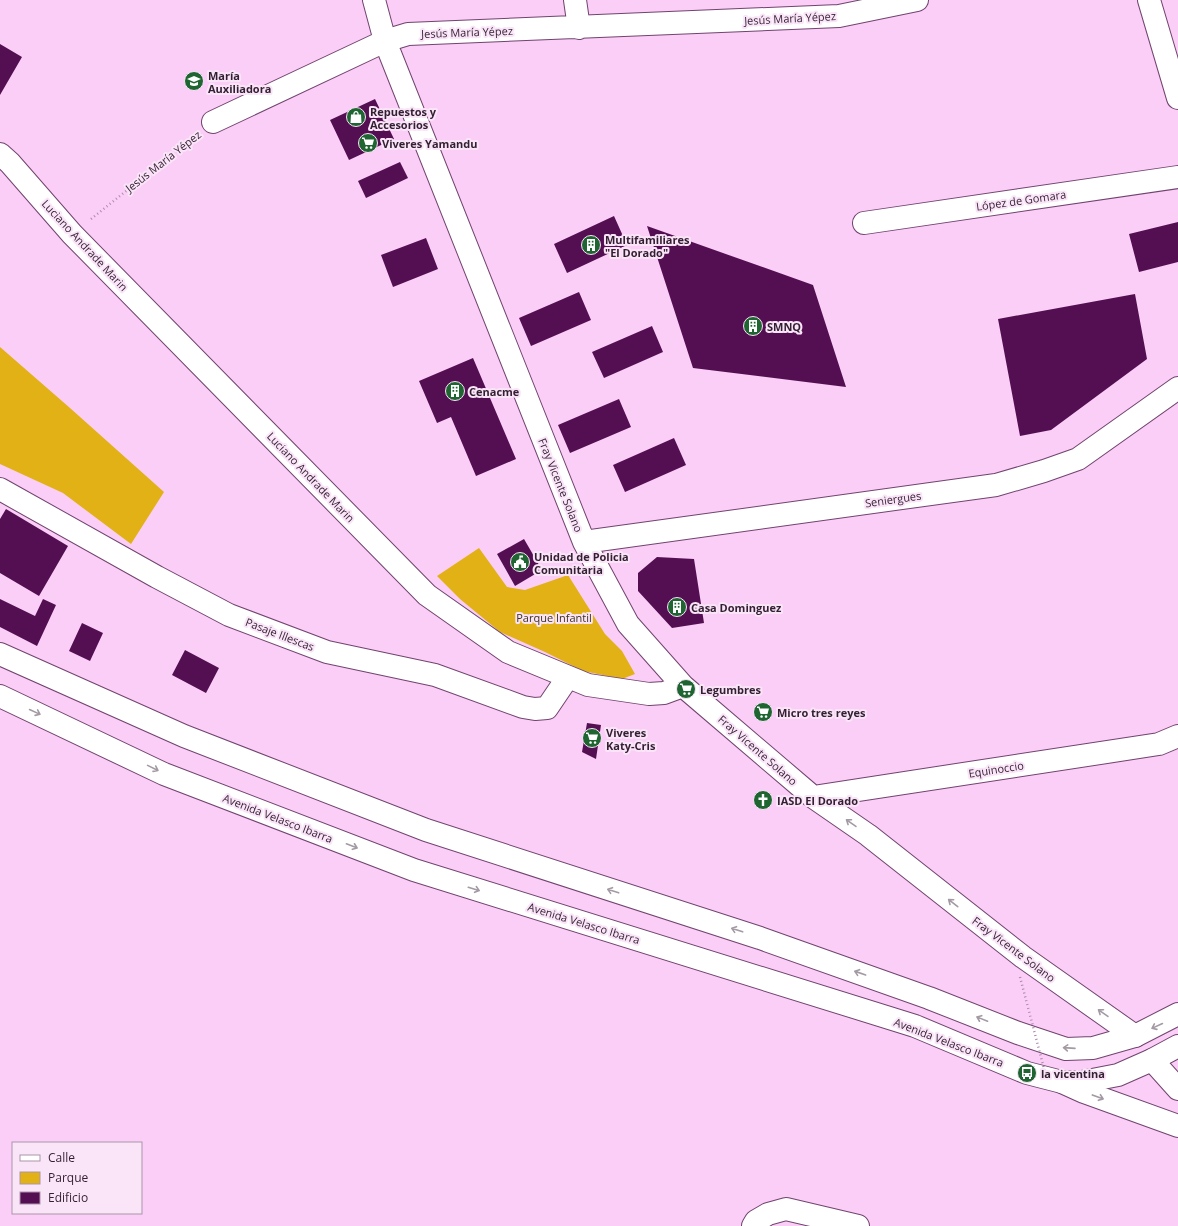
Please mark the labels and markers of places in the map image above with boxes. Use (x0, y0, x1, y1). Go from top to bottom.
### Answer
place label: María Auxiliadora (208, 68, 271, 96)
school or university icon: María Auxiliadora (183, 70, 205, 92)
place label: Repuestos y Accesorios (370, 104, 437, 132)
shop icon: Repuestos y Accesorios (345, 106, 367, 128)
supermarket icon: Viveres Yamandu (357, 132, 379, 154)
place label: Viveres Yamandu (382, 136, 477, 151)
place label: Multifamiliares "El Dorado" (605, 232, 690, 260)
building icon: Multifamiliares "El Dorado" (580, 234, 602, 256)
building icon: SMNQ (742, 315, 764, 337)
place label: SMNQ (767, 319, 801, 334)
building icon: Cenacme (444, 380, 466, 402)
place label: Cenacme (469, 384, 520, 399)
place label: Unidad de Policia Comunitaria (534, 549, 629, 577)
public building icon: Unidad de Policia Comunitaria (509, 551, 531, 573)
building icon: Casa Dominguez (666, 596, 688, 618)
place label: Casa Dominguez (691, 600, 782, 615)
supermarket icon: Legumbres (675, 678, 697, 700)
place label: Legumbres (700, 682, 761, 697)
supermarket icon: Micro tres reyes (752, 701, 774, 723)
place label: Micro tres reyes (777, 705, 866, 720)
place label: Viveres Katy-Cris (606, 725, 656, 753)
supermarket icon: Viveres Katy-Cris (581, 727, 603, 749)
church icon: IASD El Dorado (752, 789, 774, 811)
place label: IASD El Dorado (777, 793, 858, 808)
bus stop icon: la vicentina (1016, 1062, 1038, 1084)
place label: la vicentina (1041, 1066, 1105, 1081)

